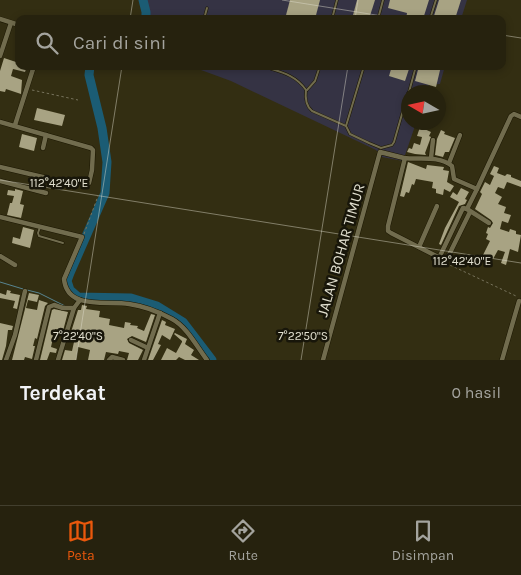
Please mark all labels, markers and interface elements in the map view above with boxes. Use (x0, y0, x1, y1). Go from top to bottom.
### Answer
search box (15, 15, 506, 70)
icon: search (33, 29, 61, 57)
text: Cari di sini (73, 32, 166, 54)
north arrow (401, 85, 446, 130)
text: 112°42'40"E (30, 176, 88, 190)
street label: JALAN BOHAR TIMUR (313, 181, 369, 319)
text: 112°42'40"E (433, 254, 491, 268)
text: 7°22'40"S (53, 329, 103, 343)
text: 7°22'50"S (278, 329, 328, 343)
text: Terdekat (20, 381, 106, 405)
text: 0 hasil (452, 383, 501, 402)
tab: Peta (67, 517, 95, 564)
tab: Rute (229, 517, 258, 564)
tab: Disimpan (392, 517, 454, 564)

